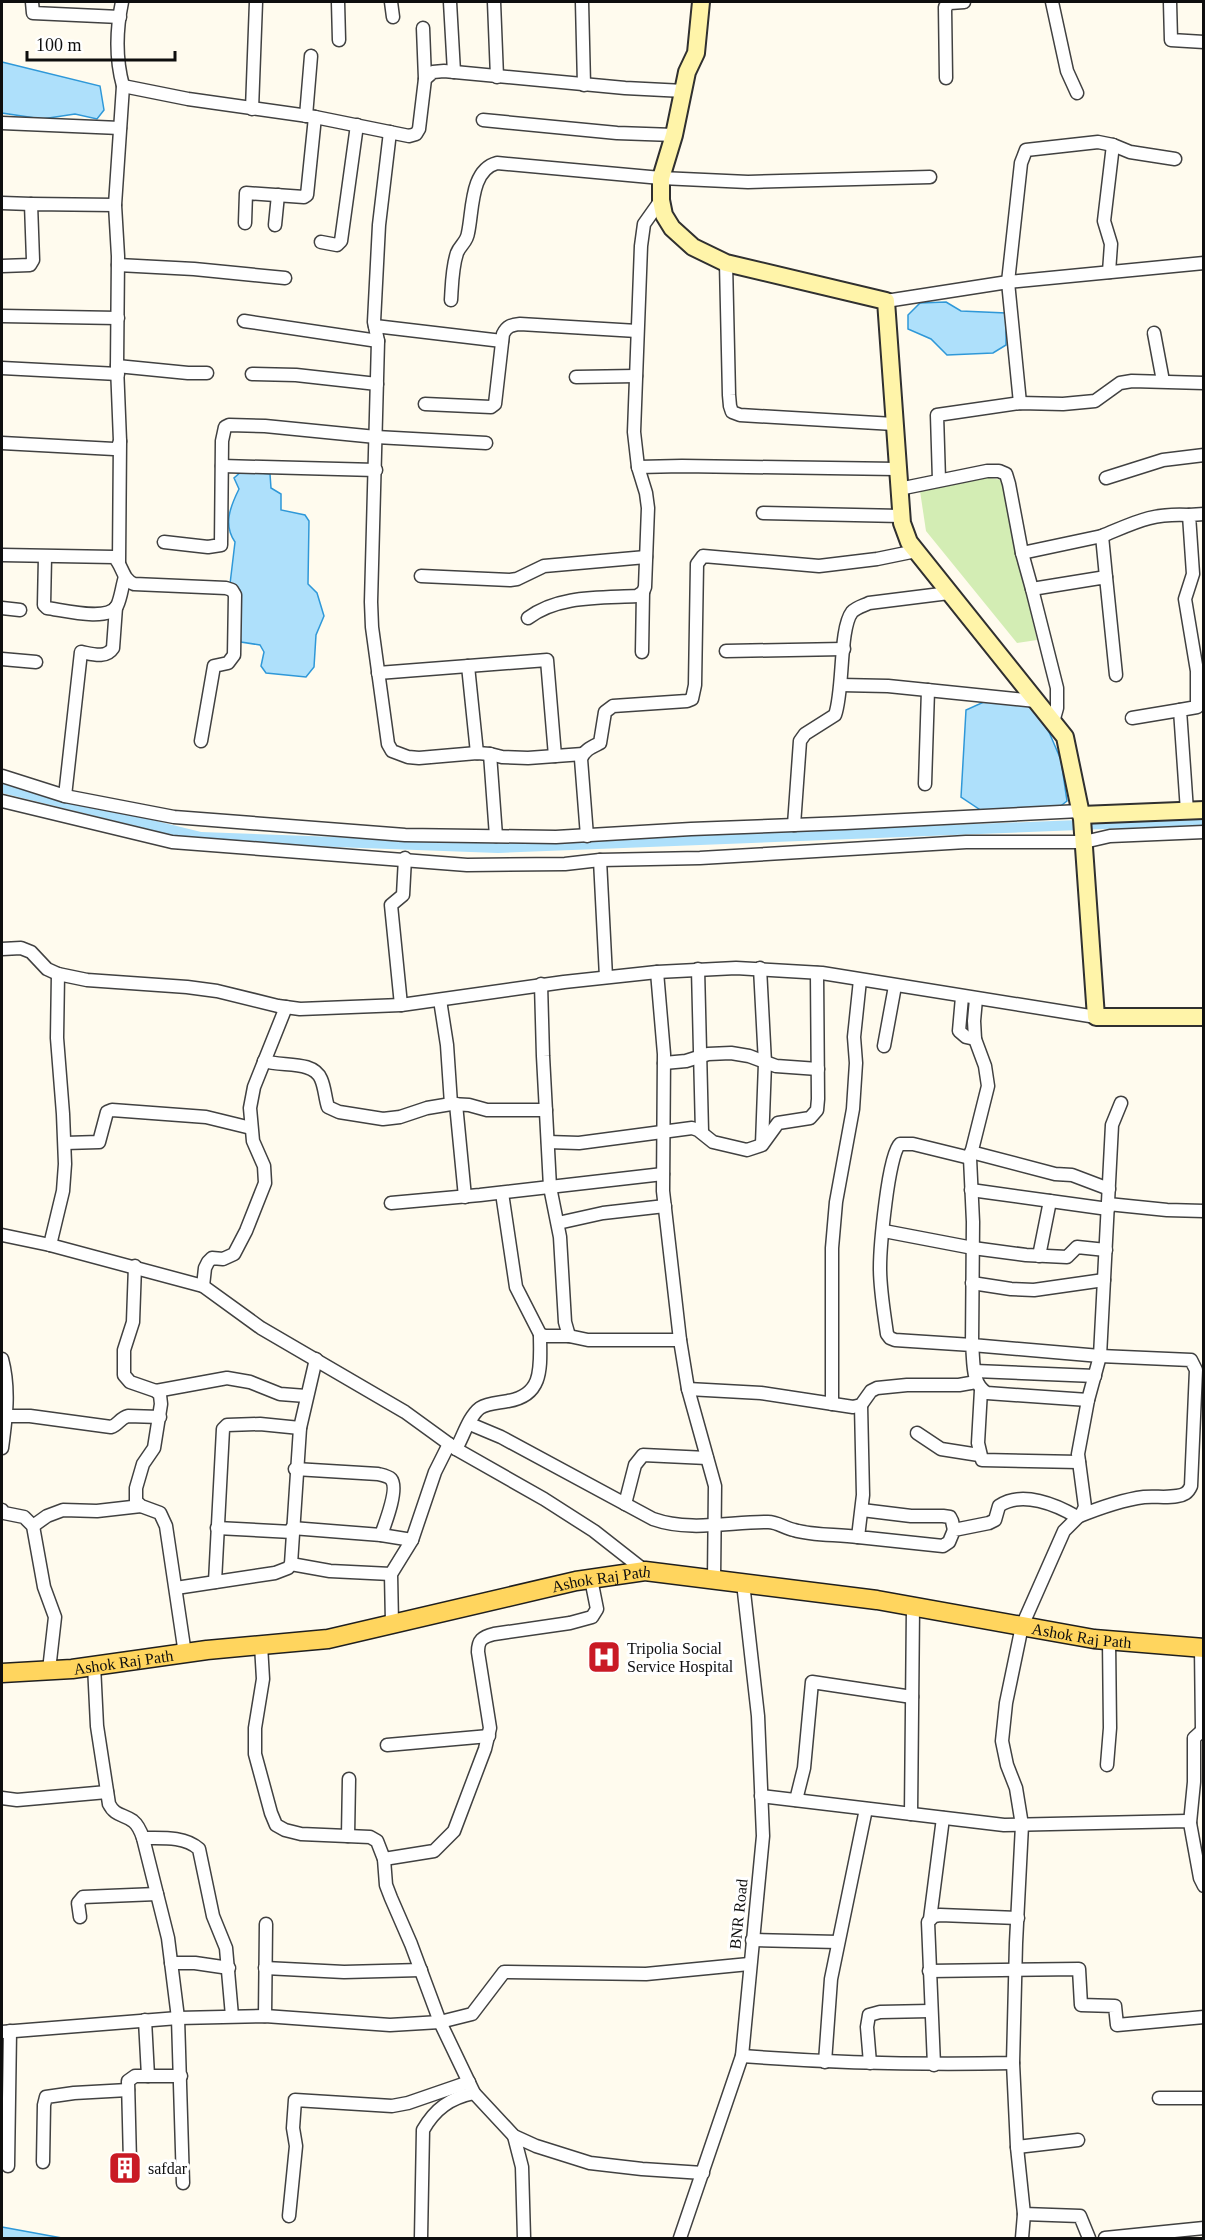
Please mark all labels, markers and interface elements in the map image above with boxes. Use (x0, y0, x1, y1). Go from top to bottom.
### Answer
scale bar (27, 24, 176, 62)
text: 100 m (36, 35, 82, 55)
street label: Ashok Raj Path (550, 1563, 652, 1595)
street label: Ashok Raj Path (1031, 1620, 1132, 1651)
hospital icon: Tripolia Social Service Hospital (586, 1639, 622, 1675)
place label: Tripolia Social Service Hospital (627, 1640, 734, 1676)
street label: Ashok Raj Path (73, 1647, 174, 1678)
street label: BNR Road (726, 1878, 751, 1950)
building icon: safdar (107, 2150, 143, 2186)
place label: safdar (148, 2160, 188, 2177)

